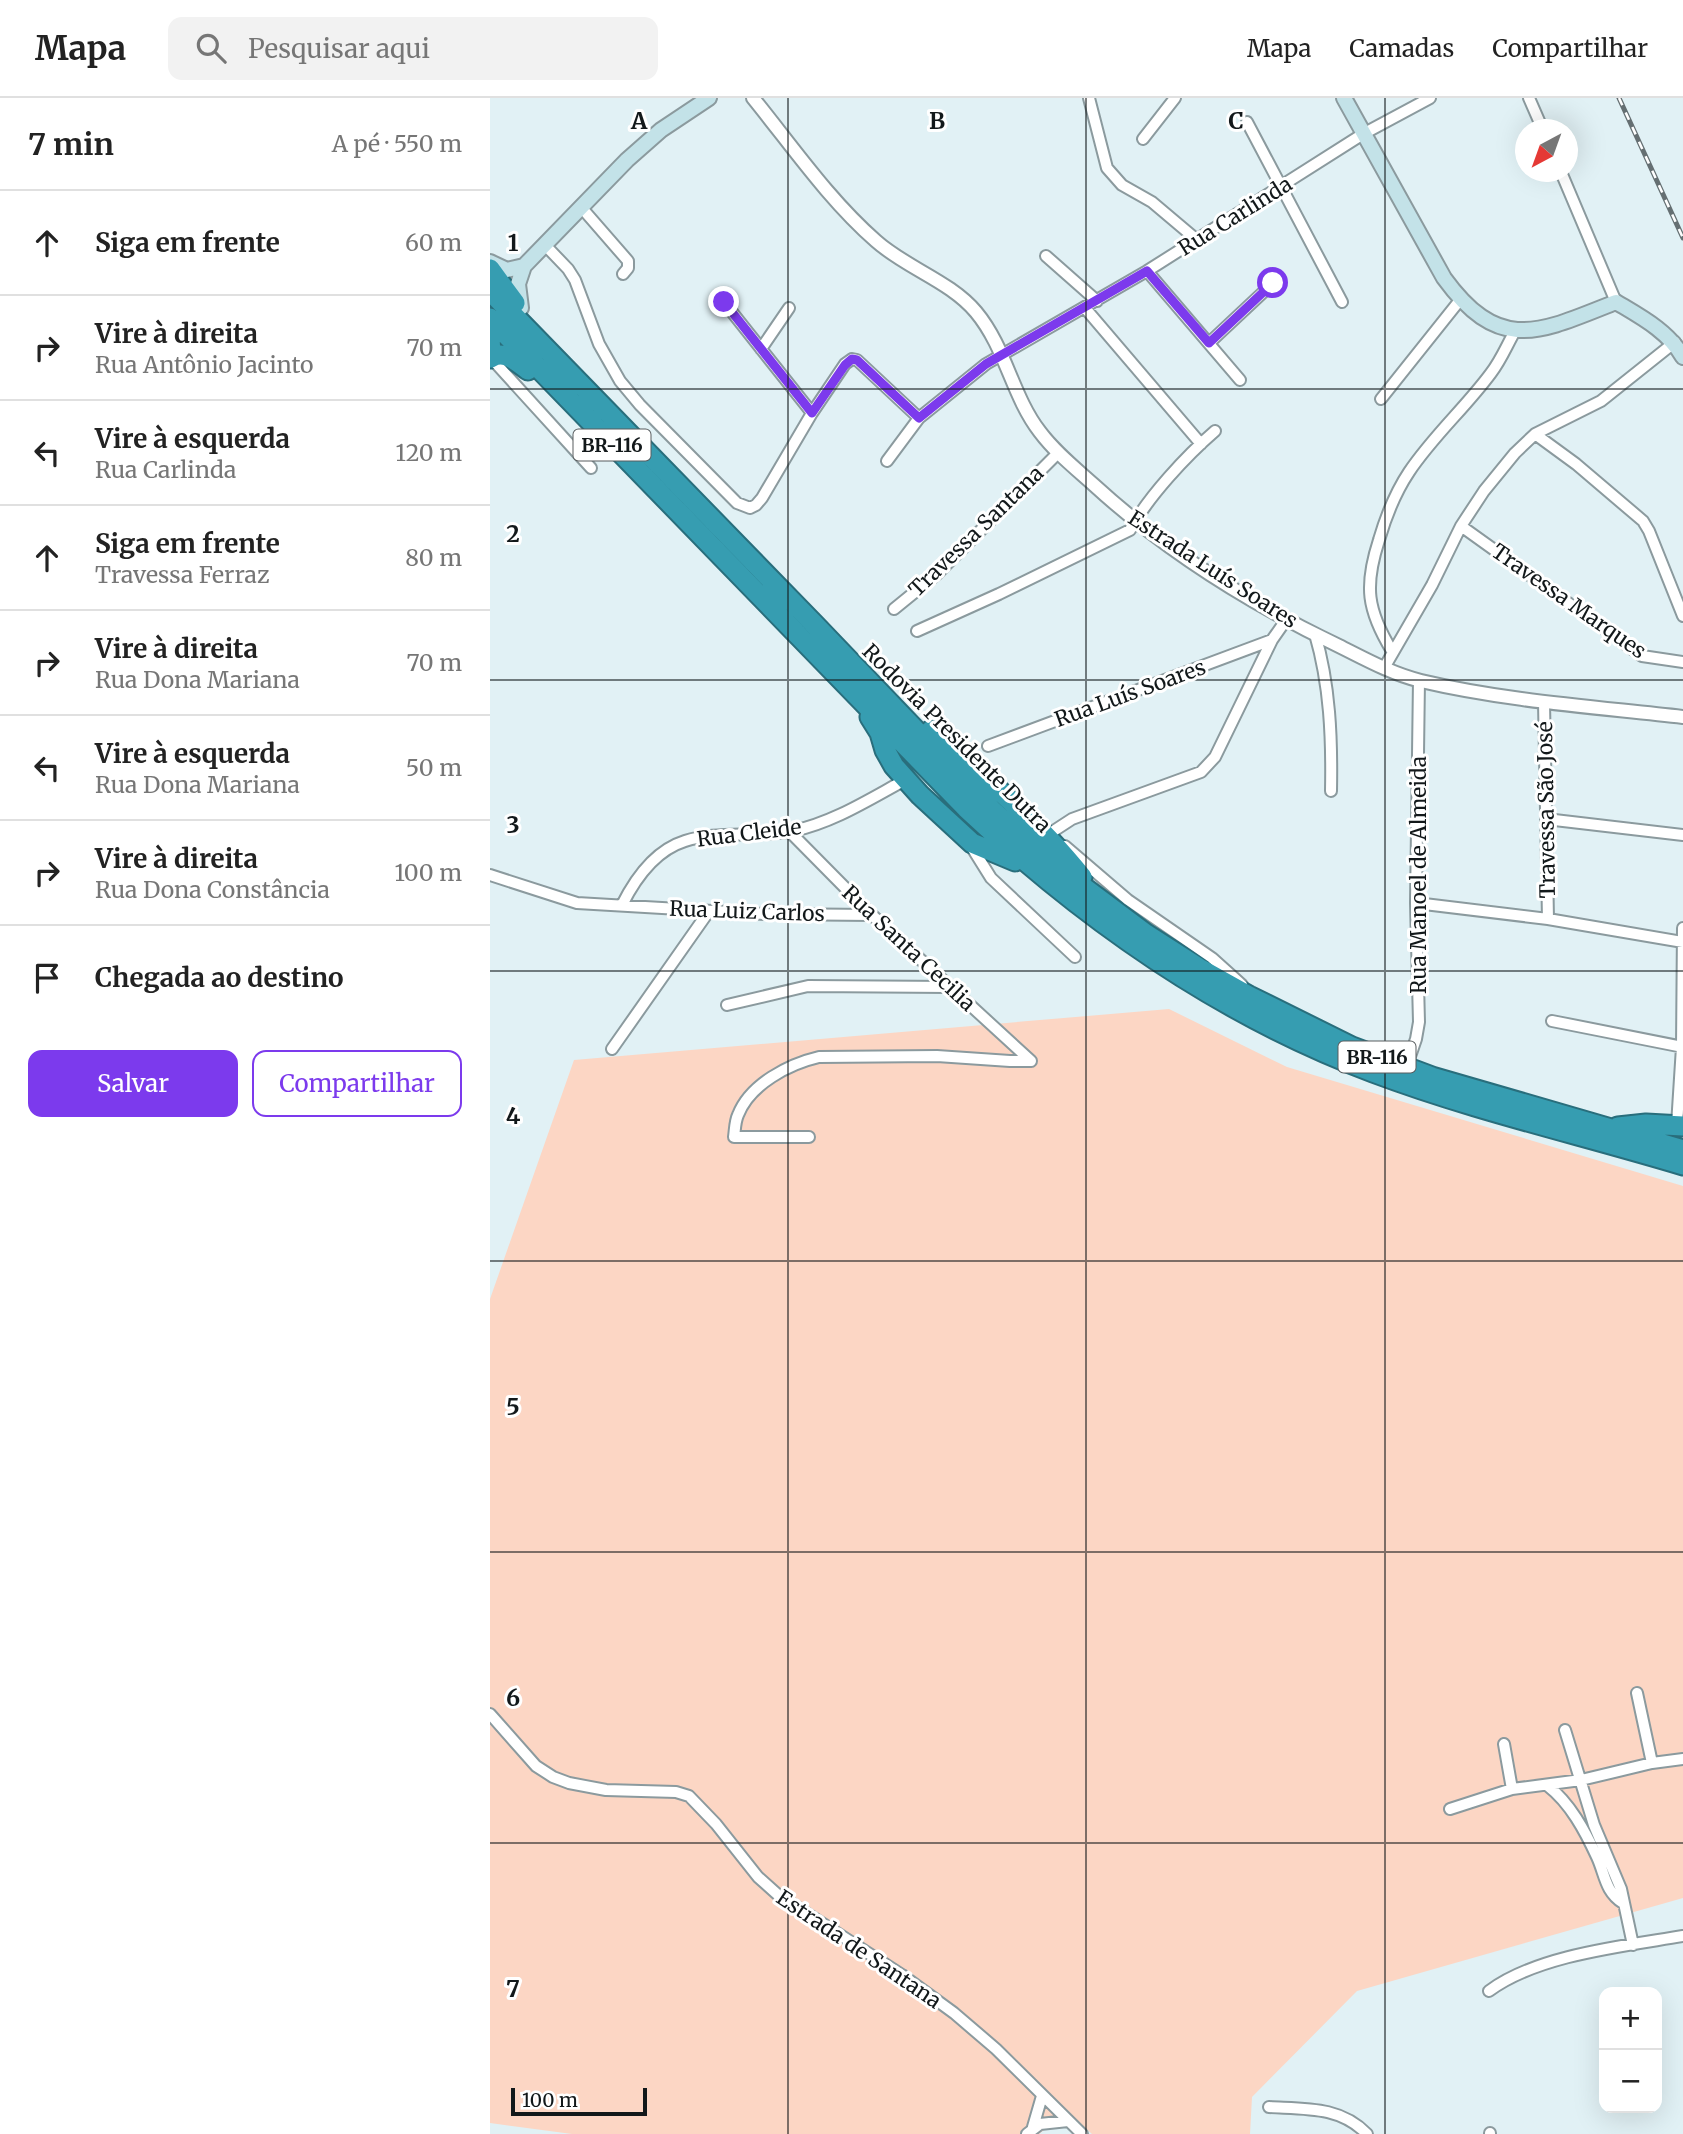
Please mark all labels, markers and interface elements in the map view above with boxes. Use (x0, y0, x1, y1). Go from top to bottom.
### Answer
search box (168, 17, 658, 80)
text: Mapa (35, 28, 126, 69)
icon: search (192, 29, 230, 67)
text: Pesquisar aqui (248, 32, 430, 65)
text: Mapa (1247, 33, 1311, 64)
text: Camadas (1349, 33, 1454, 64)
text: Compartilhar (1492, 33, 1648, 64)
text: A (630, 106, 648, 135)
text: B (929, 106, 945, 135)
text: C (1228, 106, 1244, 135)
north arrow (1515, 119, 1578, 182)
text: 7 min (28, 125, 114, 163)
text: A pé · 550 m (332, 129, 462, 158)
street label: Rua Carlinda (1173, 170, 1297, 262)
icon: ahead (28, 224, 66, 262)
text: Siga em frente (95, 226, 280, 259)
text: 60 m (405, 228, 462, 257)
text: 1 (508, 228, 519, 257)
route start (1257, 267, 1288, 298)
route end (708, 286, 739, 317)
text: Vire à direita (95, 317, 258, 350)
icon: right (28, 329, 66, 367)
text: 70 m (406, 333, 462, 362)
text: Rua Antônio Jacinto (95, 350, 313, 379)
text: Vire à esquerda (95, 422, 290, 455)
road number: BR-116 (573, 430, 650, 460)
icon: left (28, 434, 66, 472)
text: 120 m (396, 438, 462, 467)
text: Rua Carlinda (95, 455, 236, 484)
street label: Travessa Santana (903, 460, 1049, 602)
street label: Estrada Luís Soares (1123, 504, 1303, 634)
text: 2 (506, 519, 520, 548)
text: Siga em frente (95, 527, 280, 560)
street label: Travessa Marques (1486, 538, 1652, 664)
icon: ahead (28, 539, 66, 577)
text: 80 m (405, 543, 462, 572)
text: Travessa Ferraz (95, 560, 269, 589)
text: Vire à direita (95, 632, 258, 665)
street label: Rodovia Presidente Dutra (857, 638, 1057, 838)
icon: right (28, 644, 66, 682)
text: 70 m (406, 648, 462, 677)
street label: Rua Luís Soares (1051, 653, 1209, 733)
text: Rua Dona Mariana (95, 665, 300, 694)
street label: Travessa São José (1531, 721, 1561, 899)
text: Vire à esquerda (95, 737, 290, 770)
icon: left (28, 749, 66, 787)
text: 50 m (406, 753, 462, 782)
street label: Rua Manoel de Almeida (1405, 756, 1432, 994)
text: Rua Dona Mariana (95, 770, 300, 799)
text: 3 (506, 810, 520, 839)
street label: Rua Cleide (695, 813, 803, 853)
text: Vire à direita (95, 842, 258, 875)
icon: right (28, 854, 66, 892)
text: 100 m (394, 858, 462, 887)
text: Rua Dona Constância (95, 875, 330, 904)
street label: Rua Santa Cecilia (837, 879, 981, 1017)
street label: Rua Luiz Carlos (669, 895, 825, 927)
icon: arrive (28, 959, 66, 997)
text: Chegada ao destino (95, 961, 344, 994)
road number: BR-116 (1338, 1042, 1416, 1072)
button: Salvar (28, 1050, 238, 1117)
button: Compartilhar (252, 1050, 462, 1117)
text: 4 (506, 1101, 521, 1130)
text: 5 (506, 1392, 520, 1421)
text: 6 (506, 1683, 520, 1712)
street label: Estrada de Santana (771, 1884, 947, 2014)
text: 7 (506, 1974, 520, 2003)
map controls (1599, 1987, 1662, 2113)
button: + (1599, 1987, 1662, 2050)
button: − (1599, 2050, 1662, 2113)
scale bar (511, 2085, 648, 2117)
text: 100 m (522, 2088, 578, 2112)

